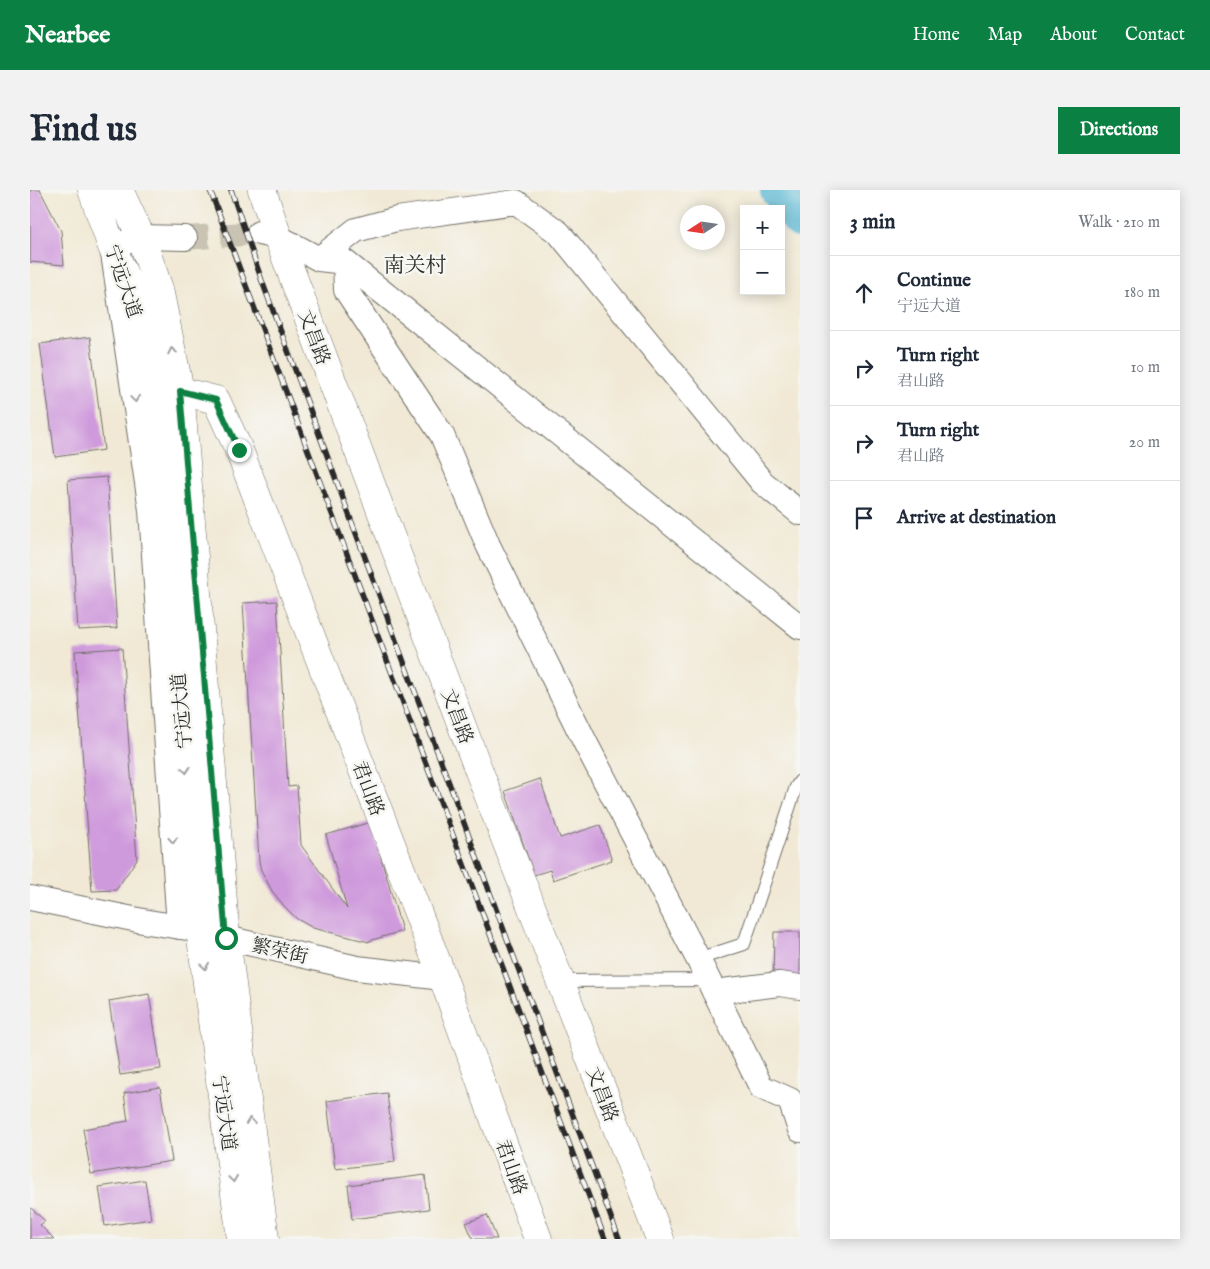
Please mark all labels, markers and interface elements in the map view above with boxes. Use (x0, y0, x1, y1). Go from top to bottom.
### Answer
text: Nearbee (25, 20, 110, 51)
text: Home (913, 24, 960, 47)
text: Map (988, 24, 1022, 47)
text: About (1050, 24, 1097, 47)
text: Contact (1125, 24, 1185, 47)
button: Directions (1058, 107, 1180, 154)
text: Find us (30, 108, 137, 153)
north arrow (680, 205, 725, 250)
map controls (740, 205, 785, 295)
button: + (740, 205, 785, 250)
text: 3 min (850, 209, 895, 236)
text: Walk · 210 m (1078, 213, 1160, 233)
street label: 宁远大道 (98, 242, 146, 321)
button: − (740, 250, 785, 295)
district label: 南关村 (384, 253, 447, 280)
text: Continue (897, 269, 971, 293)
icon: ahead (850, 279, 878, 307)
text: 180 m (1124, 283, 1160, 303)
text: 宁远大道 (897, 297, 961, 317)
street label: 文昌路 (292, 307, 335, 369)
text: Turn right (897, 344, 979, 368)
one-way arrow (167, 346, 178, 355)
icon: right (850, 354, 878, 382)
text: 10 m (1130, 358, 1160, 378)
text: 君山路 (897, 372, 945, 392)
one-way arrow (129, 396, 140, 404)
text: Turn right (897, 419, 979, 443)
icon: right (850, 429, 878, 457)
text: 20 m (1129, 433, 1160, 453)
route end (228, 439, 251, 462)
text: 君山路 (897, 447, 945, 467)
icon: arrive (850, 504, 878, 532)
text: Arrive at destination (897, 506, 1056, 530)
street label: 宁远大道 (168, 672, 198, 750)
street label: 文昌路 (435, 686, 478, 748)
street label: 君山路 (346, 758, 389, 820)
one-way arrow (181, 766, 192, 774)
one-way arrow (168, 836, 179, 844)
route start (215, 927, 238, 950)
street label: 繁荣街 (249, 934, 310, 970)
one-way arrow (199, 963, 210, 971)
street label: 文昌路 (580, 1064, 623, 1126)
street label: 宁远大道 (206, 1074, 240, 1153)
one-way arrow (245, 1117, 256, 1125)
street label: 君山路 (489, 1137, 531, 1199)
one-way arrow (228, 1175, 238, 1184)

